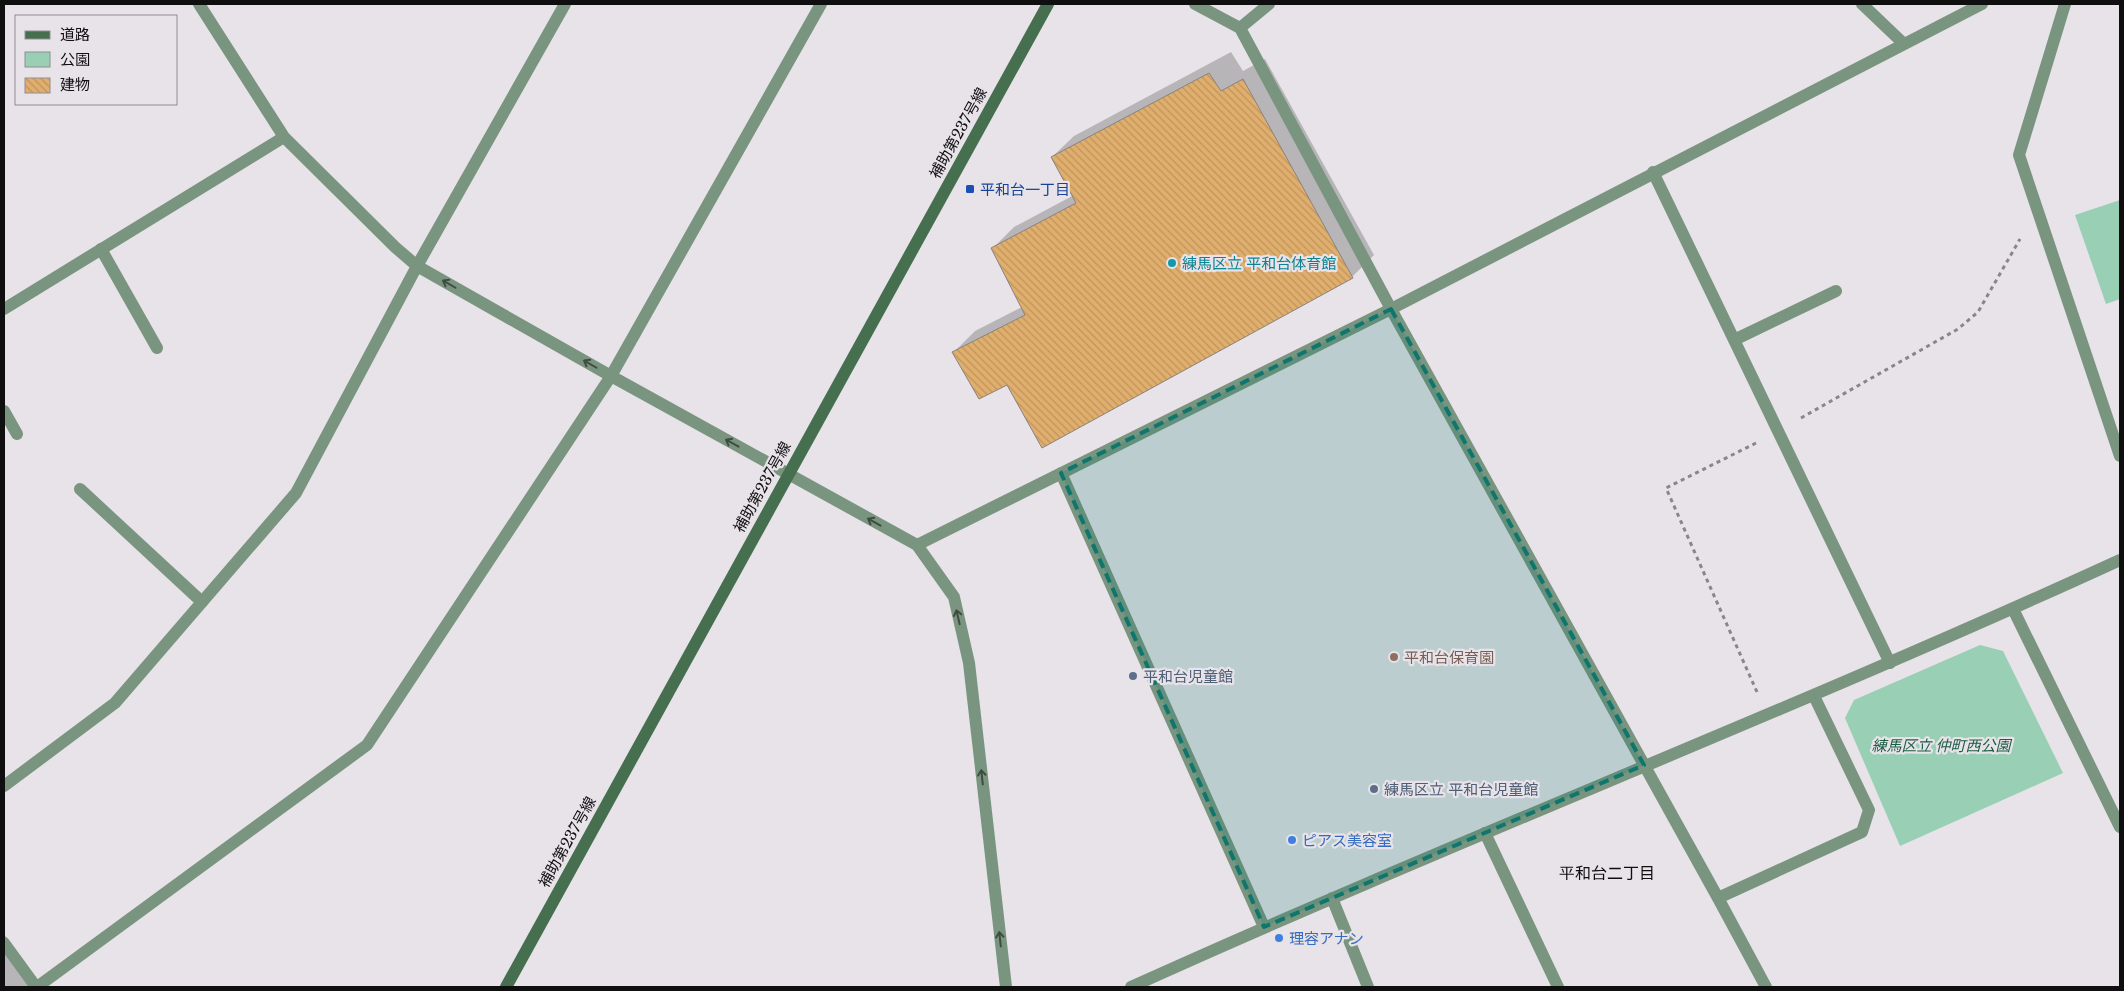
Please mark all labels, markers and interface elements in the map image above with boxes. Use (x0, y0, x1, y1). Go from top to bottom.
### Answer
legend (15, 15, 178, 105)
text: 道路 (60, 25, 90, 44)
text: 公園 (60, 50, 90, 69)
text: 建物 (60, 75, 90, 94)
street label: 補助第237号線 (925, 84, 991, 182)
place label: 平和台一丁目 (980, 180, 1070, 199)
marker: 平和台一丁目 (964, 183, 976, 195)
place label: 練馬区立 平和台体育館 (1182, 254, 1336, 273)
marker: 練馬区立 平和台体育館 (1166, 257, 1178, 269)
one-way arrow (441, 279, 456, 289)
one-way arrow (583, 359, 598, 369)
one-way arrow (725, 438, 740, 447)
street label: 補助第237号線 (729, 438, 795, 536)
one-way arrow (868, 516, 882, 526)
one-way arrow (953, 609, 962, 625)
place label: 平和台保育園 (1404, 648, 1494, 667)
marker: 平和台保育園 (1388, 651, 1400, 663)
place label: 平和台児童館 (1143, 667, 1233, 686)
marker: 平和台児童館 (1127, 670, 1139, 682)
park label: 練馬区立 仲町西公園 (1871, 736, 2013, 755)
one-way arrow (977, 770, 987, 786)
place label: 練馬区立 平和台児童館 (1384, 780, 1538, 799)
marker: 練馬区立 平和台児童館 (1368, 783, 1380, 795)
street label: 補助第237号線 (534, 793, 600, 891)
place label: ピアス美容室 (1302, 831, 1392, 850)
marker: ピアス美容室 (1286, 834, 1298, 846)
district label: 平和台二丁目 (1559, 863, 1655, 883)
place label: 理容アナン (1289, 929, 1364, 948)
one-way arrow (995, 931, 1005, 947)
marker: 理容アナン (1273, 932, 1285, 944)

